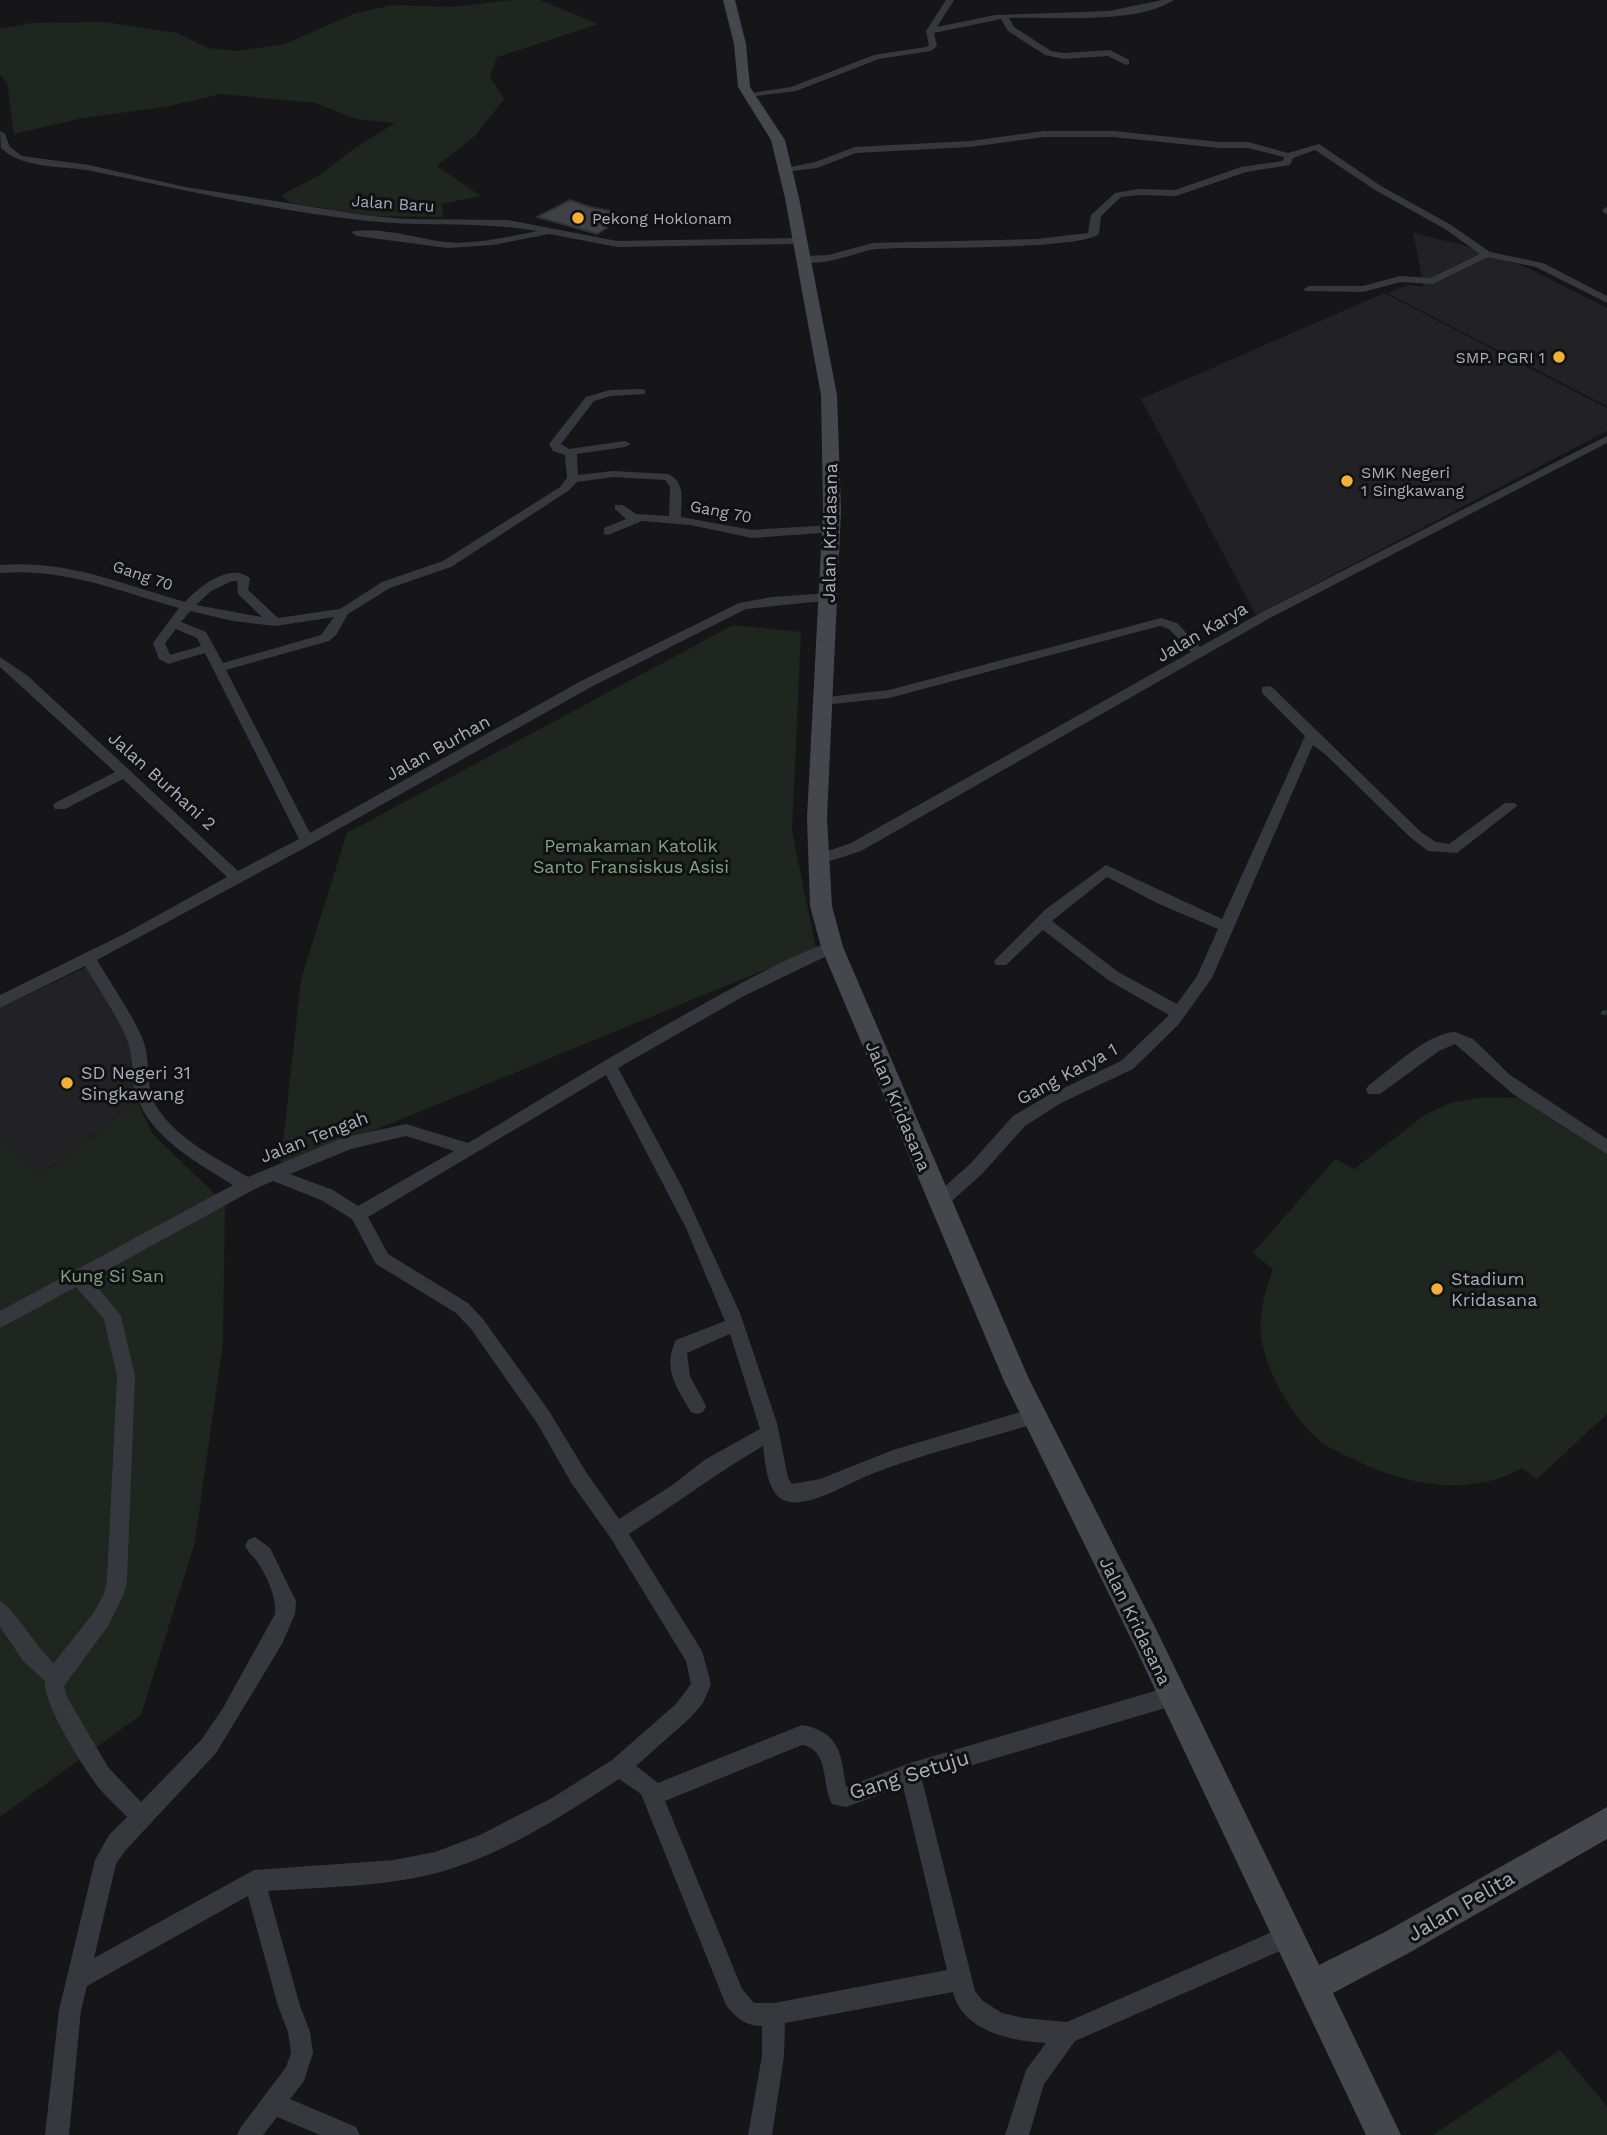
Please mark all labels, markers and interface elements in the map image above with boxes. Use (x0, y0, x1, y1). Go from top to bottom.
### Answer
street label: Jalan Baru (351, 191, 435, 216)
place label: Pekong Hoklonam (592, 209, 732, 228)
marker: Pekong Hoklonam (570, 210, 586, 226)
place label: SMP. PGRI 1 (1455, 348, 1545, 367)
marker: SMP. PGRI 1 (1551, 349, 1567, 365)
street label: Jalan Kridasana (818, 463, 841, 603)
place label: SMK Negeri 1 Singkawang (1361, 463, 1464, 500)
marker: SMK Negeri 1 Singkawang (1339, 473, 1355, 489)
street label: Gang 70 (688, 496, 753, 527)
street label: Gang 70 (110, 556, 175, 595)
street label: Jalan Karya (1153, 597, 1251, 666)
street label: Jalan Burhan (382, 710, 493, 785)
street label: Jalan Burhani 2 (104, 727, 220, 834)
park label: Pemakaman Katolik Santo Fransiskus Asisi (533, 835, 729, 877)
street label: Jalan Kridasana (862, 1038, 935, 1174)
street label: Gang Karya 1 (1013, 1038, 1121, 1109)
place label: SD Negeri 31 Singkawang (81, 1062, 191, 1104)
marker: SD Negeri 31 Singkawang (59, 1075, 75, 1091)
street label: Jalan Tengah (257, 1106, 371, 1167)
park label: Kung Si San (60, 1265, 164, 1286)
place label: Stadium Kridasana (1451, 1268, 1537, 1310)
marker: Stadium Kridasana (1429, 1281, 1445, 1297)
street label: Jalan Kridasana (1095, 1554, 1175, 1688)
street label: Gang Setuju (846, 1744, 972, 1805)
street label: Jalan Pelita (1403, 1865, 1519, 1946)

